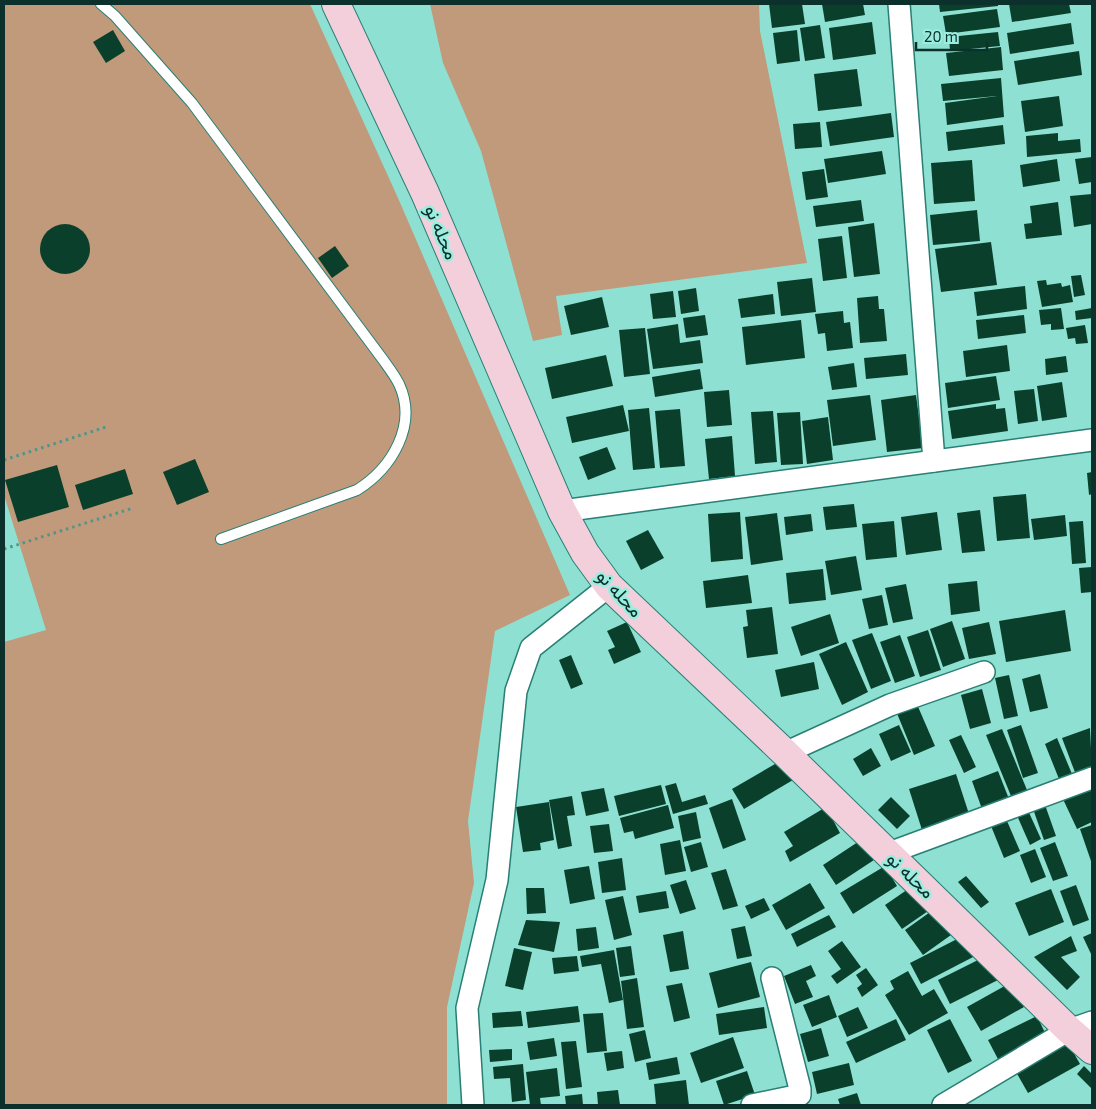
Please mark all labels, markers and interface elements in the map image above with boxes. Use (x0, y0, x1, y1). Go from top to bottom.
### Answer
scale bar (916, 20, 987, 52)
text: 20 m (924, 27, 958, 45)
street label: محله نو (420, 201, 464, 263)
street label: محله نو (592, 564, 648, 622)
street label: محله نو (882, 847, 940, 903)

